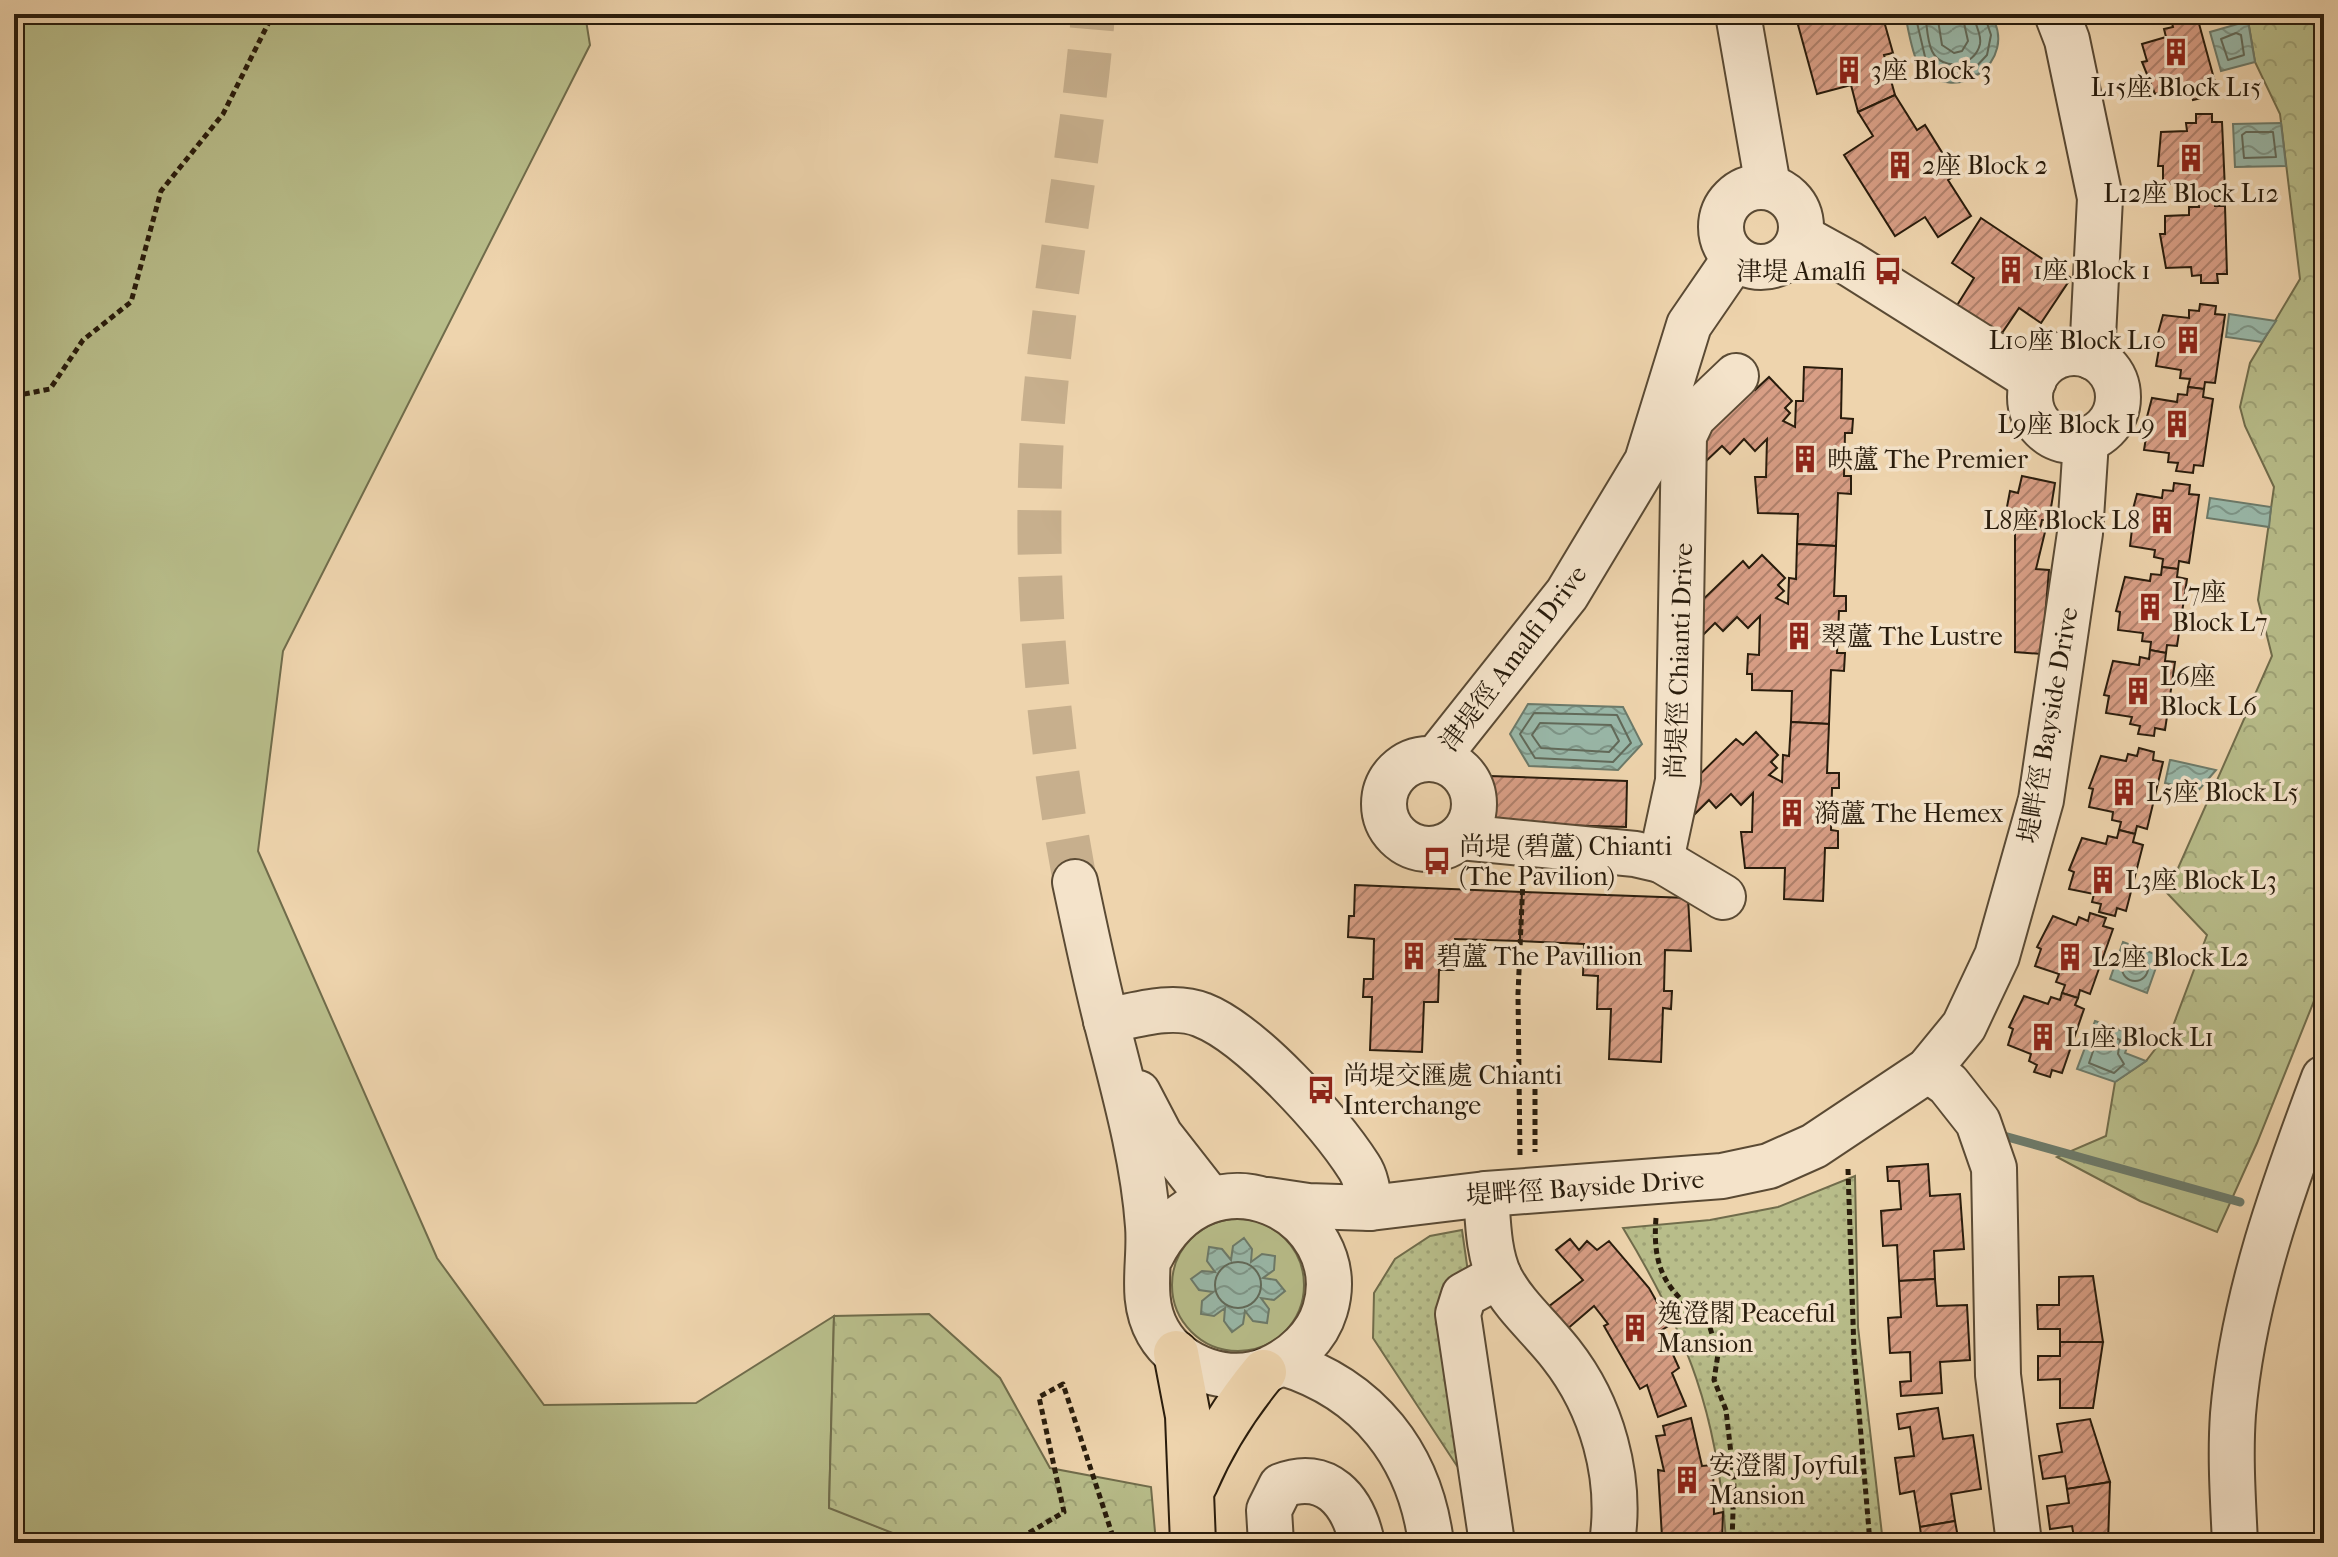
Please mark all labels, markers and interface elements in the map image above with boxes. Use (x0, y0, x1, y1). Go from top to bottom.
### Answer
building icon: L15座 Block L15 (2161, 37, 2191, 67)
building icon: 3座 Block 3 (1834, 55, 1864, 85)
place label: 3座 Block 3 (1871, 55, 1991, 86)
place label: L15座 Block L15 (2090, 72, 2262, 103)
building icon: L12座 Block L12 (2176, 143, 2206, 173)
building icon: 2座 Block 2 (1885, 150, 1915, 180)
place label: 2座 Block 2 (1922, 150, 2048, 181)
place label: L12座 Block L12 (2103, 178, 2279, 209)
building icon: 1座 Block 1 (1996, 255, 2026, 285)
place label: 1座 Block 1 (2033, 255, 2151, 286)
place label: 津堤 Amalfi (1736, 256, 1866, 287)
bus stop icon: 津堤 Amalfi (1873, 256, 1903, 286)
place label: L10座 Block L10 (1989, 325, 2166, 356)
building icon: L10座 Block L10 (2173, 325, 2203, 355)
place label: L9座 Block L9 (1997, 409, 2155, 440)
building icon: L9座 Block L9 (2162, 409, 2192, 439)
building icon: 映蘆 The Premier (1790, 444, 1820, 474)
place label: 映蘆 The Premier (1827, 444, 2028, 475)
place label: L8座 Block L8 (1984, 505, 2140, 536)
building icon: L8座 Block L8 (2147, 505, 2177, 535)
street label: 尚堤徑 Chianti Drive (1660, 542, 1699, 780)
street label: 津堤徑 Amalfi Drive (1433, 559, 1594, 757)
place label: L7座 Block L7 (2172, 577, 2268, 638)
building icon: L7座 Block L7 (2135, 592, 2165, 622)
street label: 堤畔徑 Bayside Drive (2012, 605, 2085, 846)
building icon: 翠蘆 The Lustre (1784, 621, 1814, 651)
place label: 翠蘆 The Lustre (1821, 621, 2003, 652)
place label: L6座 Block L6 (2160, 661, 2258, 722)
building icon: L6座 Block L6 (2123, 676, 2153, 706)
building icon: L5座 Block L5 (2109, 777, 2139, 807)
place label: L5座 Block L5 (2146, 777, 2299, 808)
building icon: 漪蘆 The Hemex (1777, 798, 1807, 828)
place label: 漪蘆 The Hemex (1814, 798, 2004, 829)
place label: 尚堤 (碧蘆) Chianti (The Pavilion) (1459, 831, 1673, 892)
bus stop icon: 尚堤 (碧蘆) Chianti (The Pavilion) (1422, 846, 1452, 876)
building icon: L3座 Block L3 (2088, 865, 2118, 895)
place label: L3座 Block L3 (2125, 865, 2277, 896)
building icon: 碧蘆 The Pavillion (1399, 941, 1429, 971)
place label: 碧蘆 The Pavillion (1436, 941, 1642, 972)
building icon: L2座 Block L2 (2055, 942, 2085, 972)
place label: L2座 Block L2 (2092, 942, 2249, 973)
building icon: L1座 Block L1 (2028, 1022, 2058, 1052)
place label: L1座 Block L1 (2065, 1022, 2214, 1053)
place label: 尚堤交匯處 Chianti Interchange (1343, 1060, 1563, 1121)
bus stop icon: 尚堤交匯處 Chianti Interchange (1306, 1075, 1336, 1105)
street label: 堤畔徑 Bayside Drive (1465, 1164, 1705, 1211)
place label: 逸澄閣 Peaceful Mansion (1657, 1298, 1836, 1359)
building icon: 逸澄閣 Peaceful Mansion (1620, 1313, 1650, 1343)
place label: 安澄閣 Joyful Mansion (1709, 1450, 1859, 1511)
building icon: 安澄閣 Joyful Mansion (1672, 1465, 1702, 1495)

